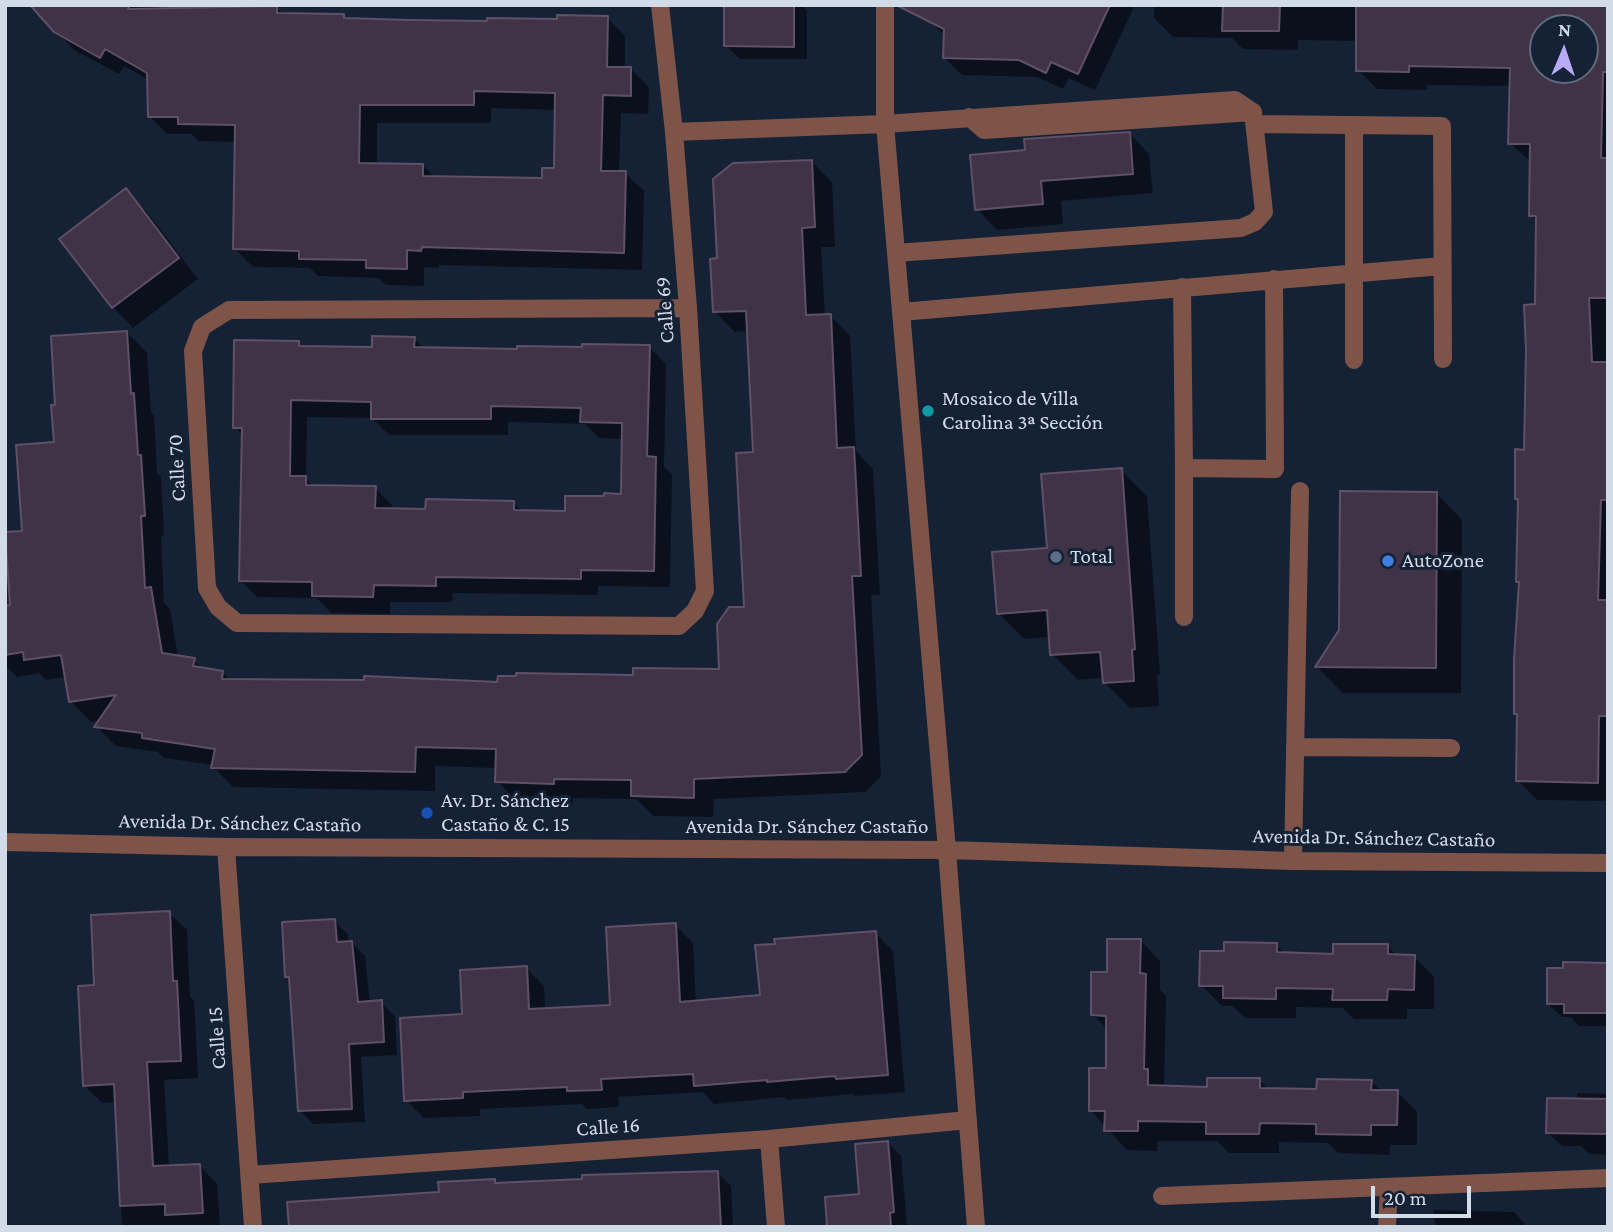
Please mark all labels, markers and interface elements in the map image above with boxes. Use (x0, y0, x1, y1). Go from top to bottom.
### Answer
north arrow (1529, 14, 1599, 84)
text: N (1558, 19, 1572, 40)
street label: Calle 69 (650, 276, 680, 344)
place label: Mosaico de Villa Carolina 3ª Sección (942, 386, 1103, 436)
marker: Mosaico de Villa Carolina 3ª Sección (920, 403, 936, 419)
street label: Calle 70 (163, 434, 191, 502)
place label: Total (1070, 544, 1113, 570)
place label: AutoZone (1402, 548, 1484, 574)
marker: Total (1048, 549, 1064, 565)
marker: AutoZone (1380, 553, 1396, 569)
place label: Av. Dr. Sánchez Castaño & C. 15 (441, 788, 570, 838)
marker: Av. Dr. Sánchez Castaño & C. 15 (419, 805, 435, 821)
street label: Avenida Dr. Sánchez Castaño (118, 808, 362, 838)
street label: Avenida Dr. Sánchez Castaño (686, 814, 928, 840)
street label: Avenida Dr. Sánchez Castaño (1252, 823, 1496, 853)
street label: Calle 15 (202, 1006, 232, 1070)
street label: Calle 16 (575, 1112, 641, 1142)
scale bar (1375, 1172, 1475, 1216)
text: 20 m (1384, 1186, 1427, 1210)

